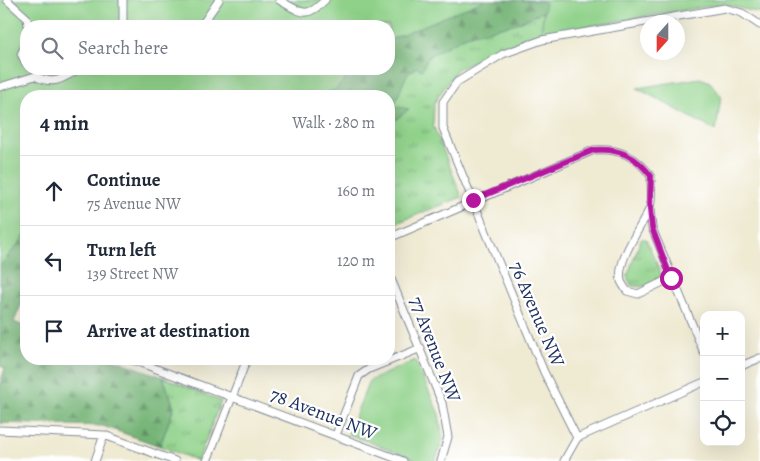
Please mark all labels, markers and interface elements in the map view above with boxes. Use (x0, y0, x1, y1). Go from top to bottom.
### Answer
north arrow (640, 15, 685, 60)
search box (20, 20, 395, 75)
icon: search (38, 34, 66, 62)
text: Search here (78, 35, 168, 61)
text: 4 min (40, 109, 89, 137)
text: Walk · 280 m (292, 112, 375, 134)
text: Continue (87, 167, 161, 193)
icon: ahead (40, 177, 68, 205)
text: 160 m (337, 180, 375, 202)
route end (462, 189, 485, 212)
text: 75 Avenue NW (87, 193, 181, 215)
text: Turn left (87, 237, 156, 263)
icon: left (40, 247, 68, 275)
text: 120 m (337, 250, 375, 272)
street label: 76 Avenue NW (503, 258, 571, 371)
text: 139 Street NW (87, 263, 179, 285)
route start (660, 267, 683, 290)
street label: 77 Avenue NW (403, 293, 467, 406)
map controls (700, 311, 745, 446)
button: + (700, 311, 745, 356)
icon: arrive (40, 317, 68, 345)
text: Arrive at destination (87, 318, 250, 344)
button: − (700, 356, 745, 401)
street label: 78 Avenue NW (266, 382, 381, 446)
button: locate (700, 401, 745, 446)

